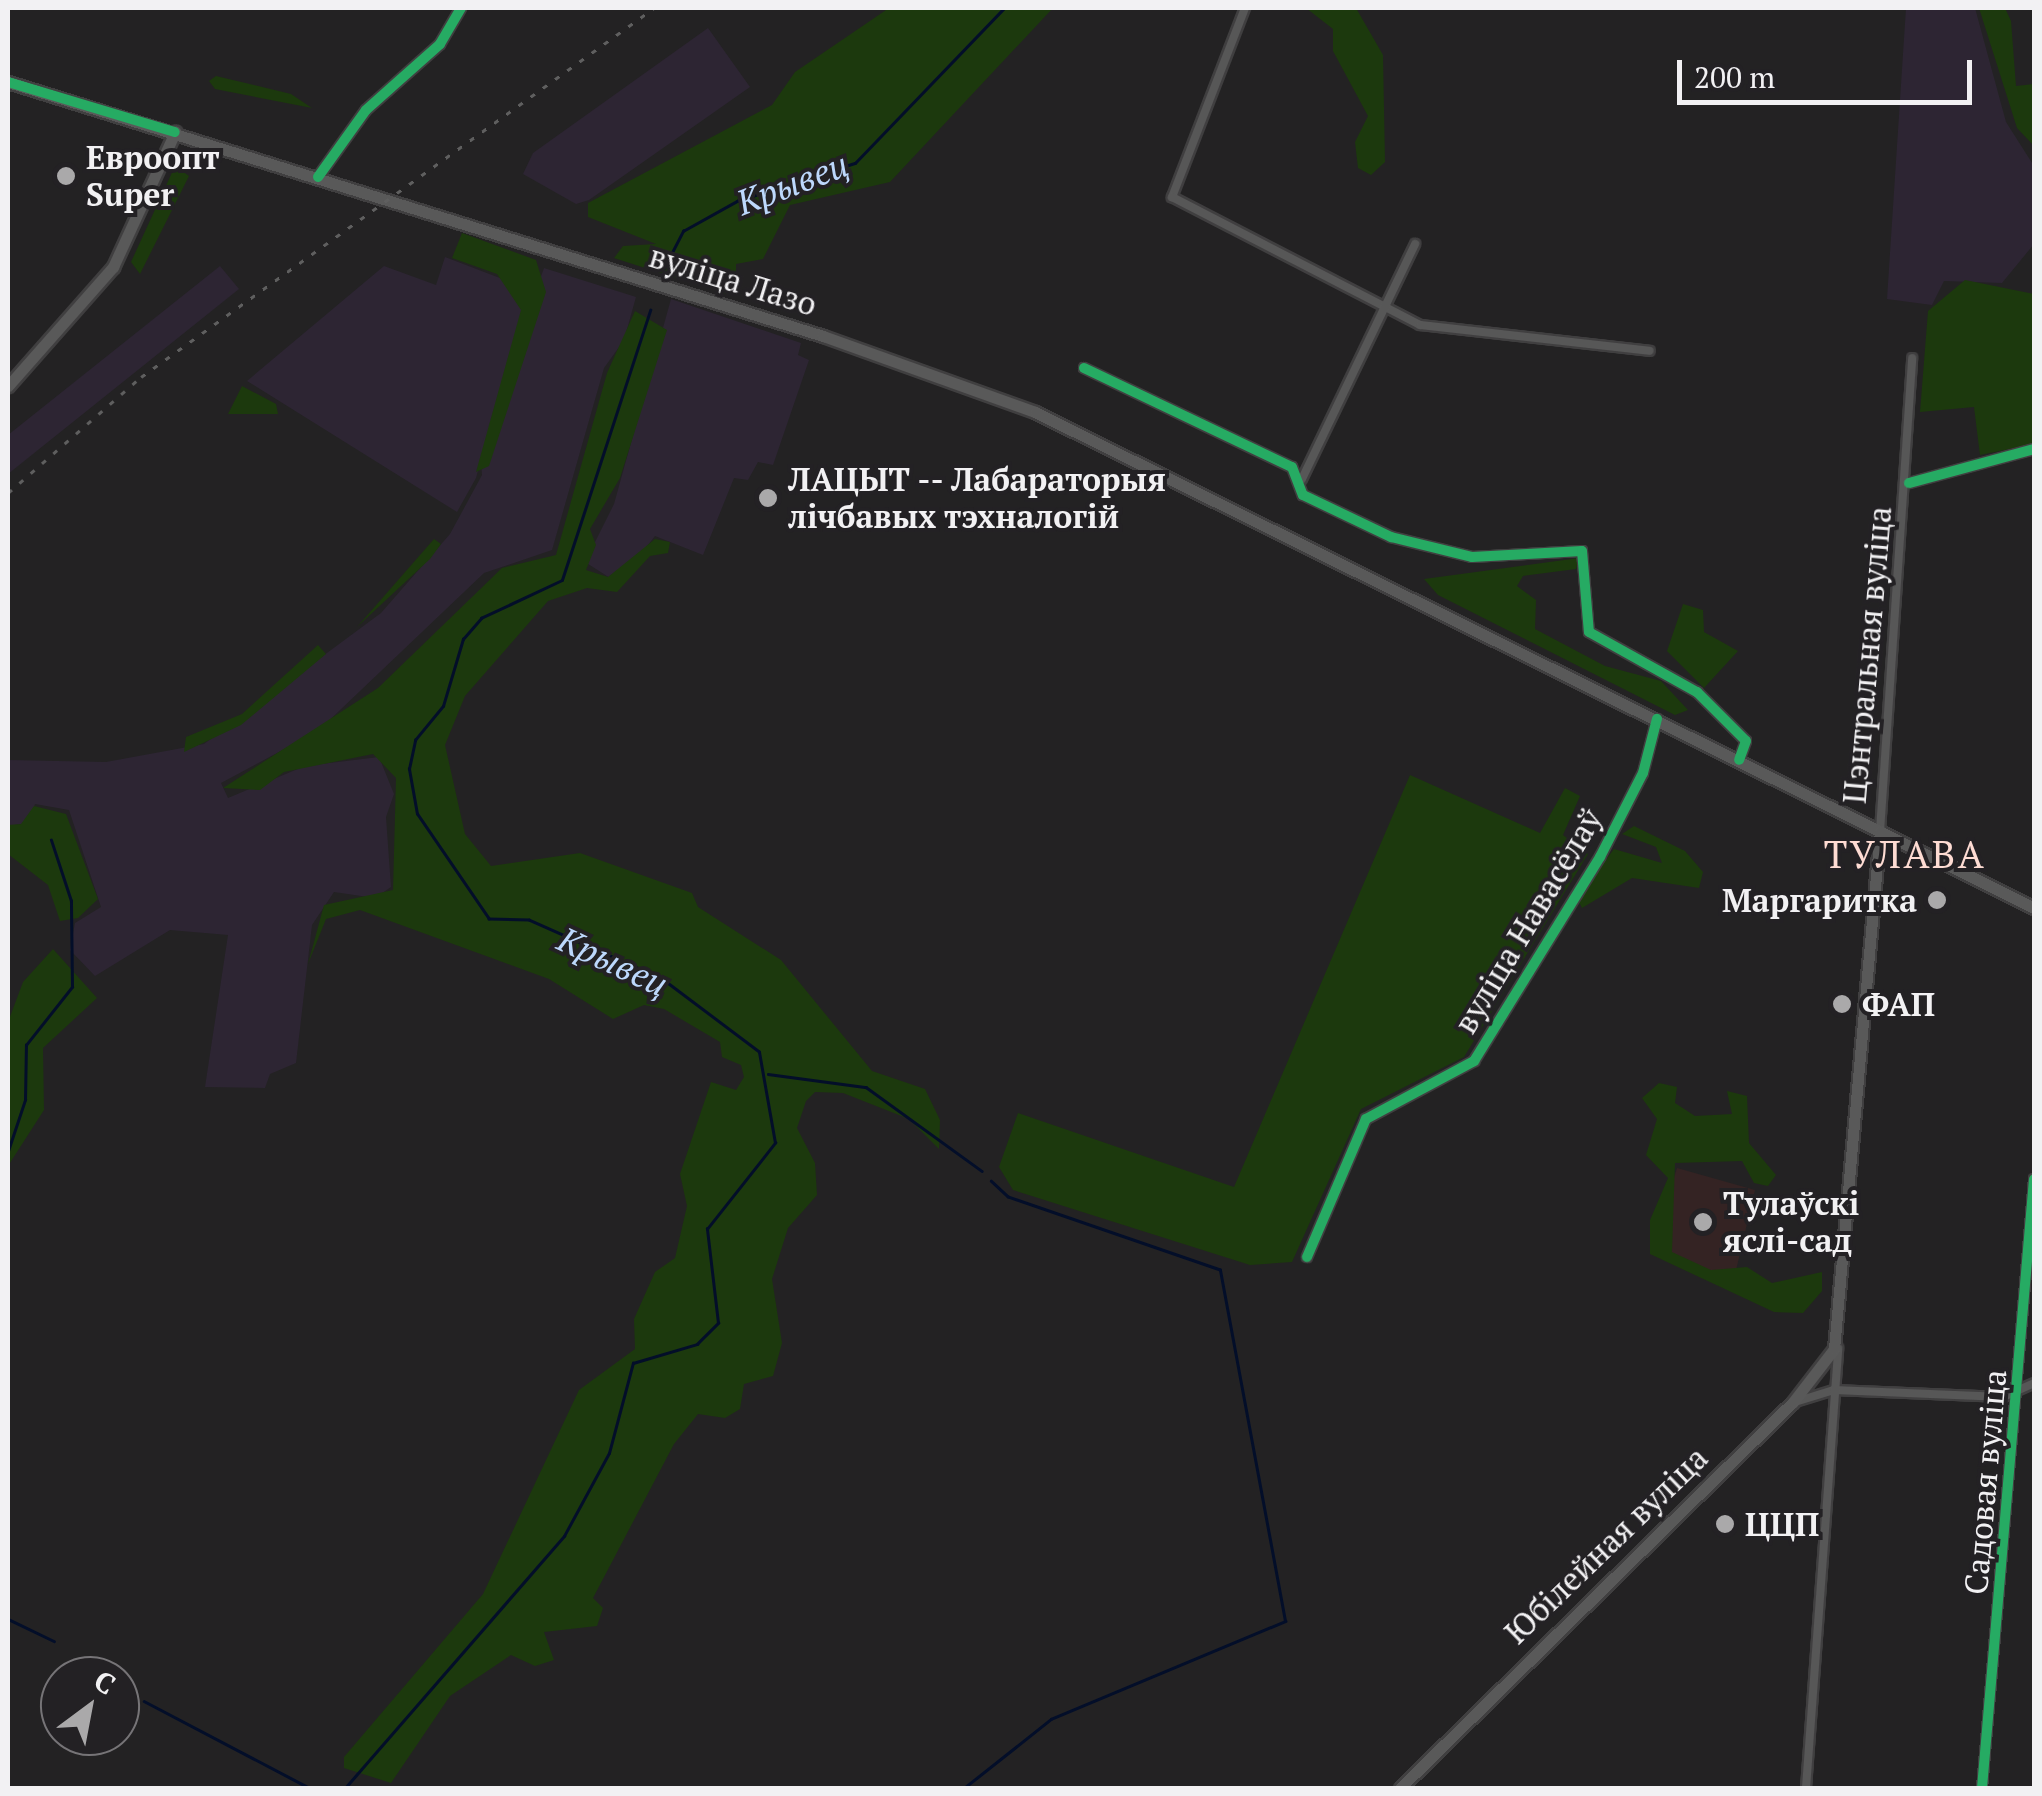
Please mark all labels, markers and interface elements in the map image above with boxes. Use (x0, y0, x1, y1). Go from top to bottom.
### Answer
scale bar (1682, 40, 1977, 102)
text: 200 m (1694, 57, 1775, 97)
place label: Евроопт Super (86, 139, 220, 214)
water label: Крывец (730, 143, 854, 223)
marker: Евроопт Super (55, 165, 77, 187)
street label: вуліца Лазо (645, 236, 821, 324)
place label: ЛАЦЫТ -- Лабараторыя лічбавых тэхналогій (788, 461, 1169, 536)
marker: ЛАЦЫТ -- Лабараторыя лічбавых тэхналогій (757, 487, 779, 509)
street label: Цэнтральная вуліца (1835, 505, 1899, 805)
street label: вуліца Навасёлаў (1446, 802, 1610, 1040)
district label: ТУЛАВА (1824, 832, 1986, 878)
place label: Маргаритка (1722, 881, 1917, 919)
marker: Маргаритка (1926, 889, 1948, 911)
water label: Крывец (552, 917, 674, 1005)
place label: ФАП (1862, 985, 1935, 1023)
marker: ФАП (1831, 993, 1853, 1015)
place label: Тулаўскі яслі-сад (1723, 1185, 1859, 1260)
marker: Тулаўскі яслі-сад (1692, 1211, 1714, 1233)
street label: Садовая вуліца (1956, 1368, 2014, 1596)
street label: Юбілейная вуліца (1497, 1439, 1715, 1651)
place label: ЦЦП (1745, 1505, 1819, 1543)
marker: ЦЦП (1714, 1513, 1736, 1535)
north arrow (40, 1656, 140, 1756)
text: С (88, 1661, 123, 1702)

